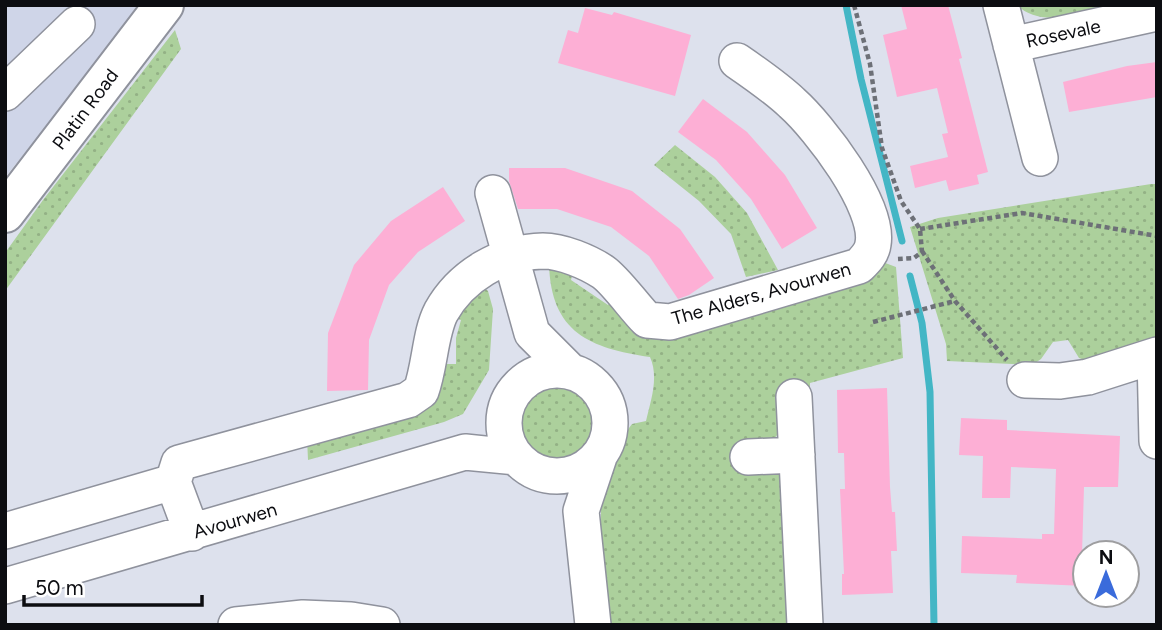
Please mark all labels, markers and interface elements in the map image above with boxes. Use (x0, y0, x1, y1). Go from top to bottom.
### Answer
street label: Rosevale (1024, 14, 1103, 53)
street label: Platin Road (47, 64, 123, 154)
street label: The Alders, Avourwen (669, 257, 853, 330)
street label: Avourwen (191, 498, 280, 543)
north arrow (1071, 539, 1141, 609)
text: N (1099, 546, 1113, 569)
scale bar (24, 564, 203, 608)
text: 50 m (35, 575, 84, 600)

